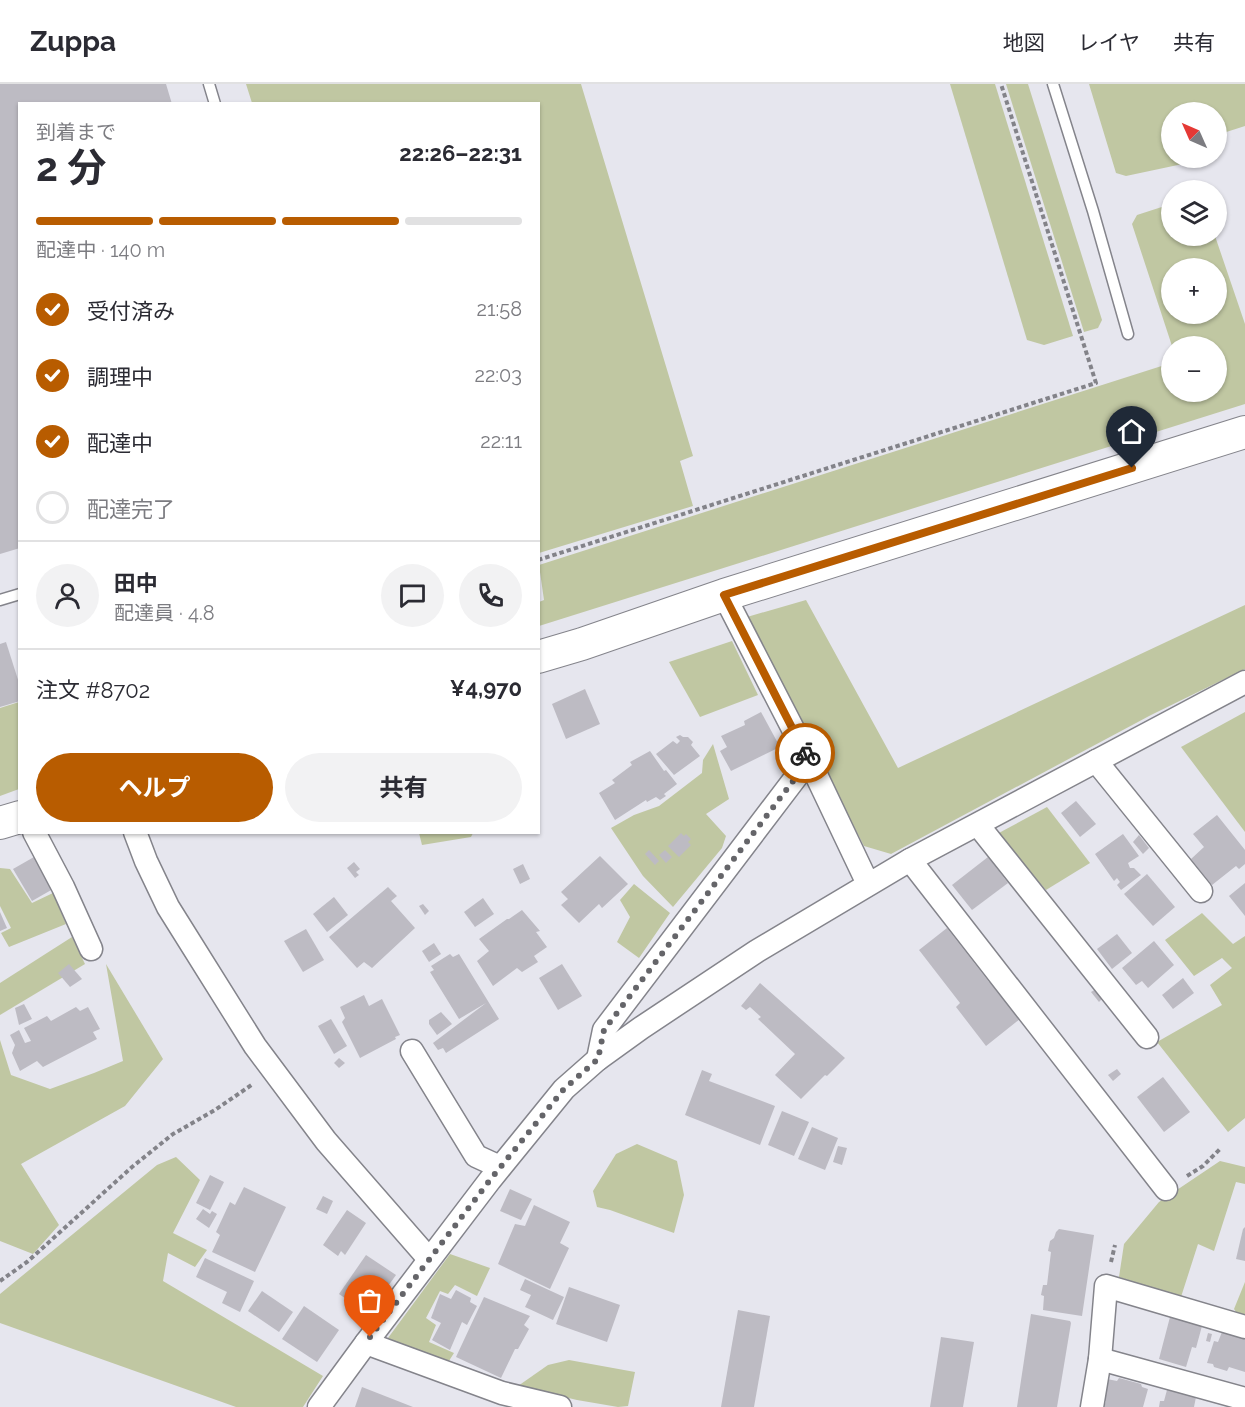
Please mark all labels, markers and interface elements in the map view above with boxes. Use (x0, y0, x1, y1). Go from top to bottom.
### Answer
text: Zuppa (30, 25, 116, 58)
text: 地図 (1003, 30, 1045, 55)
text: レイヤ (1078, 30, 1140, 55)
text: 共有 (1173, 30, 1215, 55)
north arrow (1161, 102, 1227, 168)
map controls (1161, 102, 1227, 402)
text: 到着まで (36, 120, 116, 144)
text: 22:26–22:31 (399, 140, 522, 166)
text: 2 分 (36, 144, 106, 190)
button: layers (1161, 180, 1227, 246)
text: 配達中 · 140 m (36, 238, 165, 262)
button: + (1161, 258, 1227, 324)
icon: check (36, 293, 69, 326)
text: 21:58 (477, 297, 522, 321)
text: 受付済み (87, 298, 175, 324)
button: − (1161, 336, 1227, 402)
icon: check (36, 359, 69, 392)
text: 22:03 (474, 363, 522, 387)
text: 調理中 (87, 364, 153, 390)
pin (1106, 406, 1157, 468)
icon: home (1115, 415, 1148, 448)
icon: check (36, 425, 69, 458)
text: 22:11 (480, 429, 522, 453)
text: 配達中 (87, 430, 153, 456)
text: 配達完了 (87, 496, 175, 522)
button: person (36, 564, 99, 627)
button: chat (381, 564, 444, 627)
button: phone (459, 564, 522, 627)
text: 田中 (114, 570, 158, 596)
text: 配達員 · 4.8 (114, 601, 215, 625)
text: ¥4,970 (450, 675, 522, 701)
text: 注文 #8702 (36, 677, 150, 703)
courier (775, 723, 835, 783)
icon: bike (789, 737, 822, 770)
button: ヘルプ (36, 753, 273, 822)
button: 共有 (285, 753, 522, 822)
pin (344, 1275, 395, 1337)
icon: bag (353, 1284, 386, 1317)

